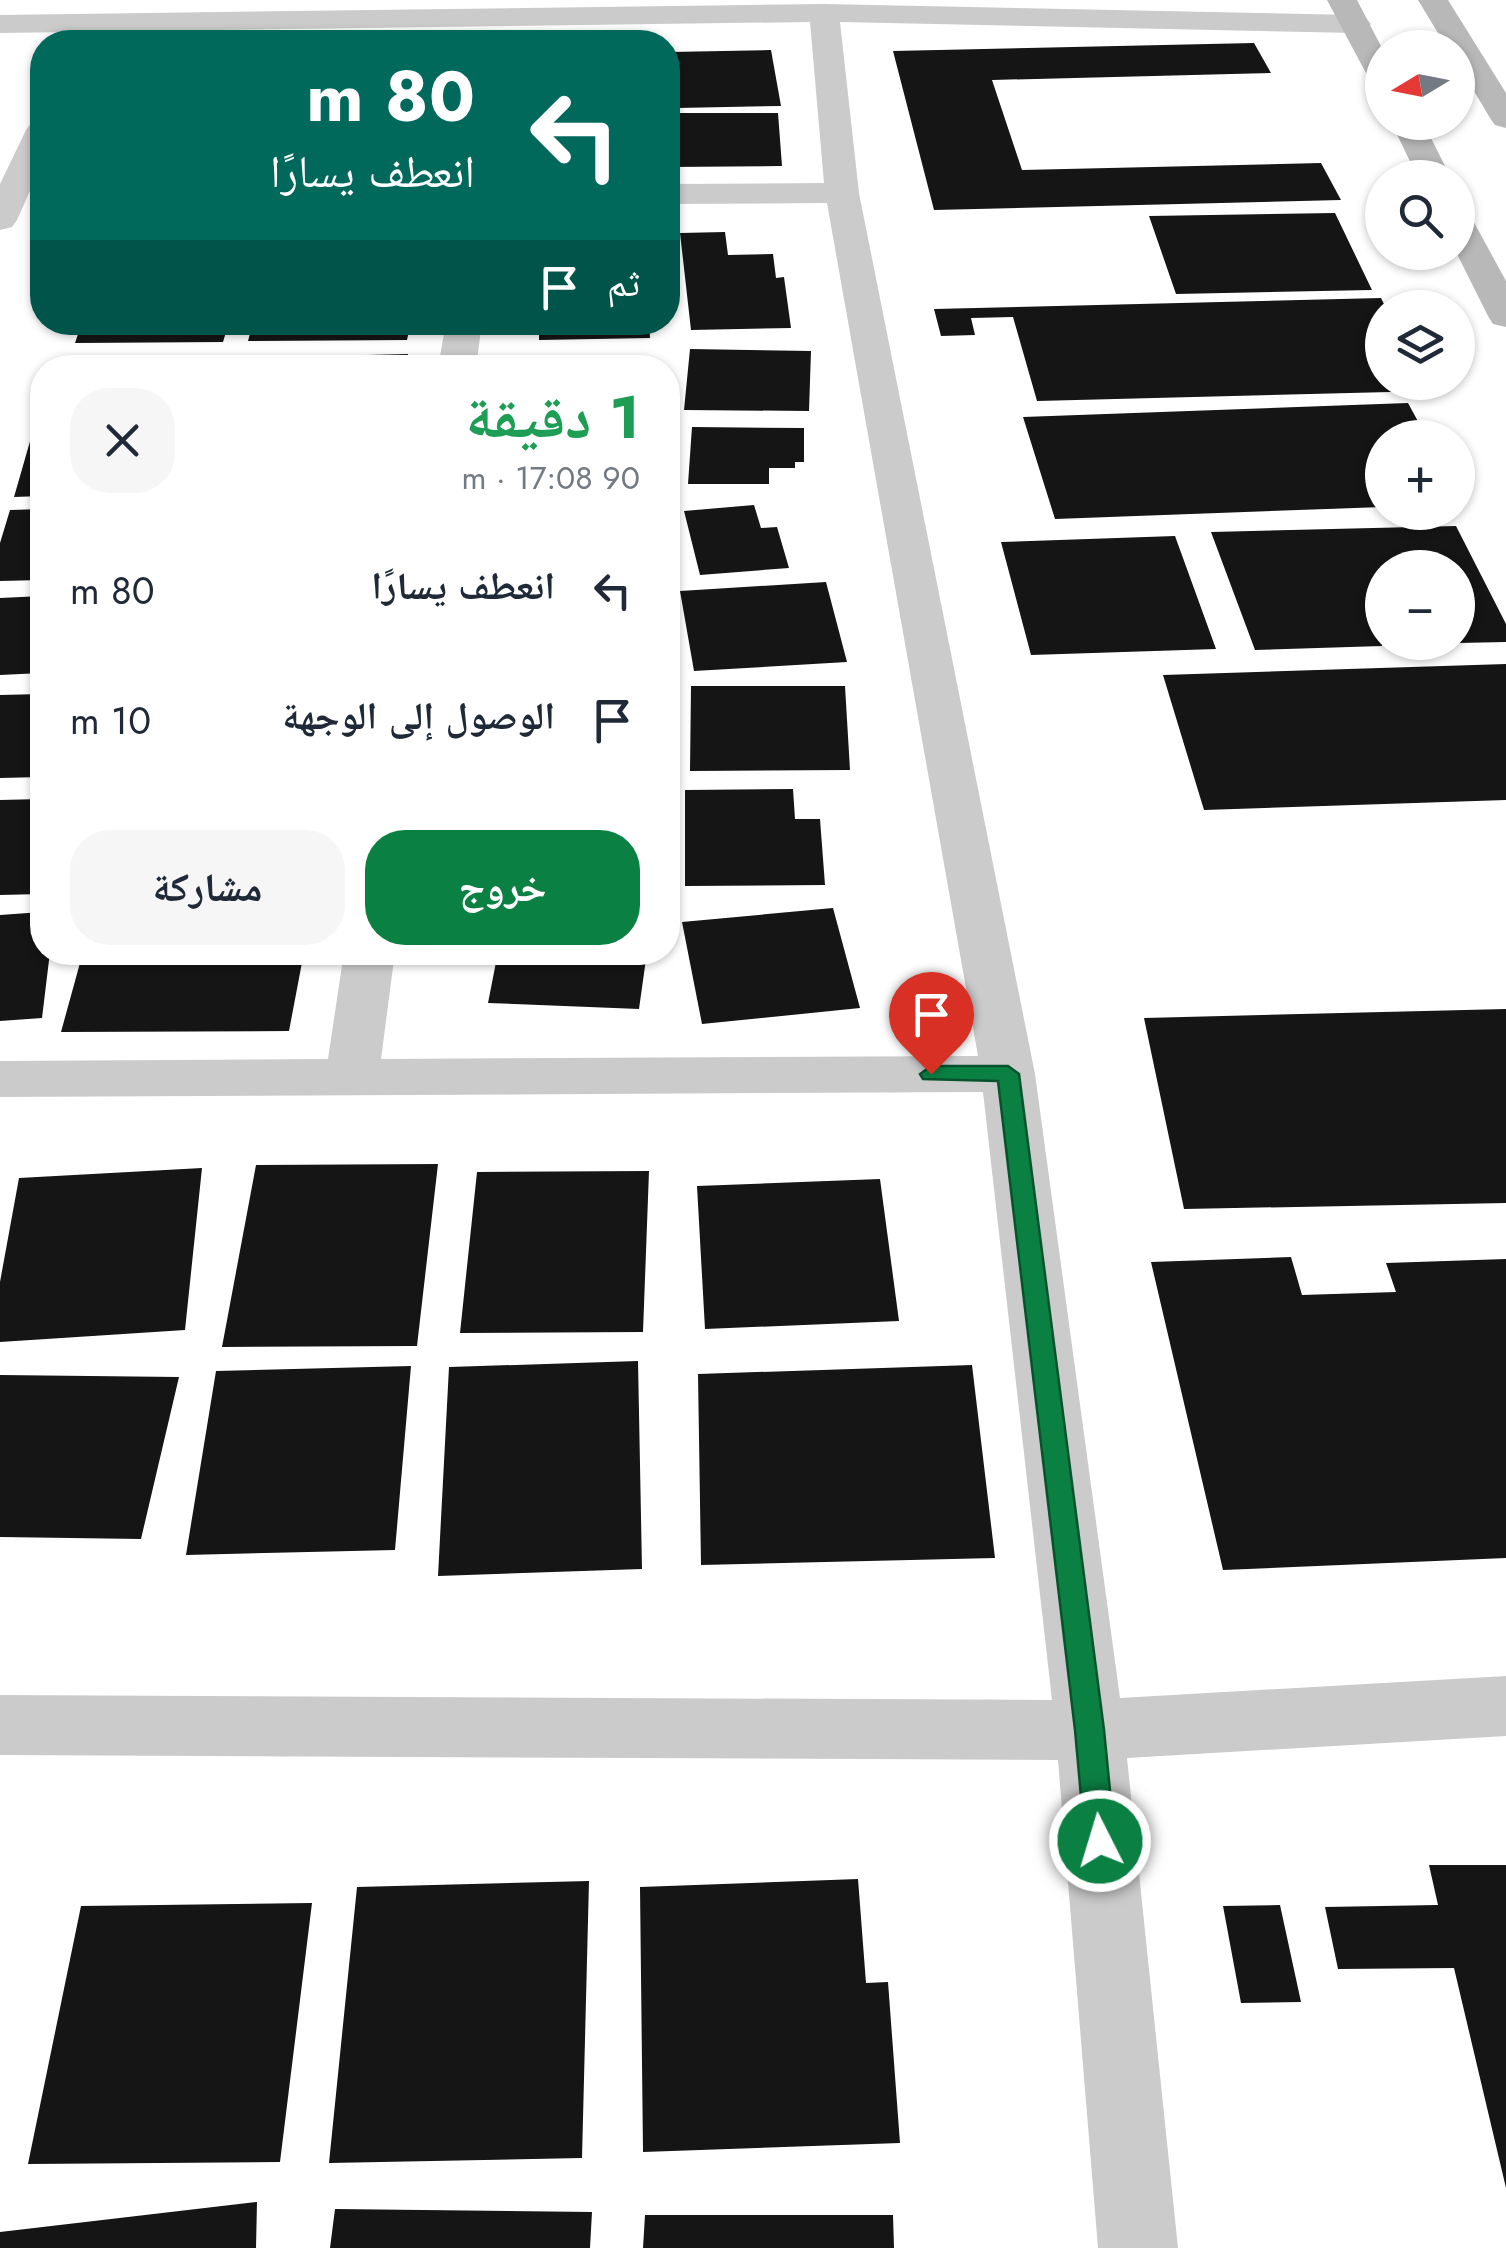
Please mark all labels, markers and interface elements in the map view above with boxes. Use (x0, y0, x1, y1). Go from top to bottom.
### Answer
north arrow (1365, 30, 1475, 140)
map controls (1365, 30, 1475, 660)
text: 80 m (306, 46, 475, 147)
icon: left (510, 70, 640, 200)
text: انعطف يسارًا (270, 139, 475, 204)
button: search (1365, 160, 1475, 270)
text: ثم (607, 255, 640, 310)
icon: arrive (532, 260, 587, 315)
button: layers (1365, 290, 1475, 400)
text: 1 دقيقة (465, 374, 640, 461)
button: close (70, 388, 175, 493)
button: + (1365, 420, 1475, 530)
text: 90 m · 17:08 (462, 455, 640, 501)
button: − (1365, 550, 1475, 660)
text: انعطف يسارًا (371, 558, 555, 613)
text: 80 m (70, 563, 155, 618)
icon: left (585, 563, 640, 618)
text: الوصول إلى الوجهة (282, 688, 555, 743)
text: 10 m (70, 693, 151, 748)
icon: arrive (585, 693, 640, 748)
button: مشاركة (70, 830, 345, 945)
button: خروج (365, 830, 640, 945)
pin (889, 972, 974, 1075)
icon: arrive (904, 987, 959, 1042)
position arrow (1048, 1789, 1152, 1893)

